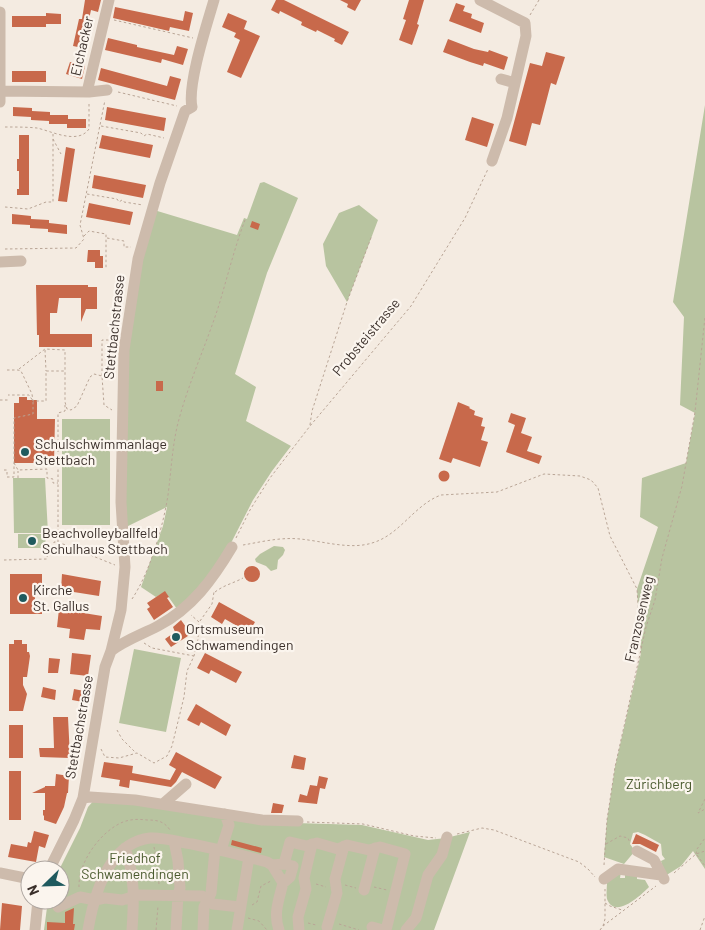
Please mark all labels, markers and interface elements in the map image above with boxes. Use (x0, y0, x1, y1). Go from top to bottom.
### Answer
street label: Eichacker (66, 14, 97, 77)
street label: Stettbachstrasse (100, 274, 127, 380)
street label: Probsteistrasse (328, 294, 403, 379)
place label: Schulschwimmanlage Stettbach (35, 435, 167, 468)
marker: Schulschwimmanlage Stettbach (19, 446, 31, 458)
place label: Beachvolleyballfeld Schulhaus Stettbach (42, 524, 168, 557)
marker: Beachvolleyballfeld Schulhaus Stettbach (26, 535, 38, 547)
street label: Franzosenweg (620, 574, 657, 664)
place label: Kirche St. Gallus (33, 581, 90, 614)
marker: Kirche St. Gallus (17, 592, 29, 604)
place label: Ortsmuseum Schwamendingen (186, 620, 294, 653)
marker: Ortsmuseum Schwamendingen (170, 631, 182, 643)
street label: Stettbachstrasse (61, 674, 96, 780)
park label: Zürichberg (626, 775, 692, 792)
park label: Friedhof Schwamendingen (81, 849, 189, 882)
north arrow (20, 860, 70, 910)
text: N (23, 883, 42, 898)

